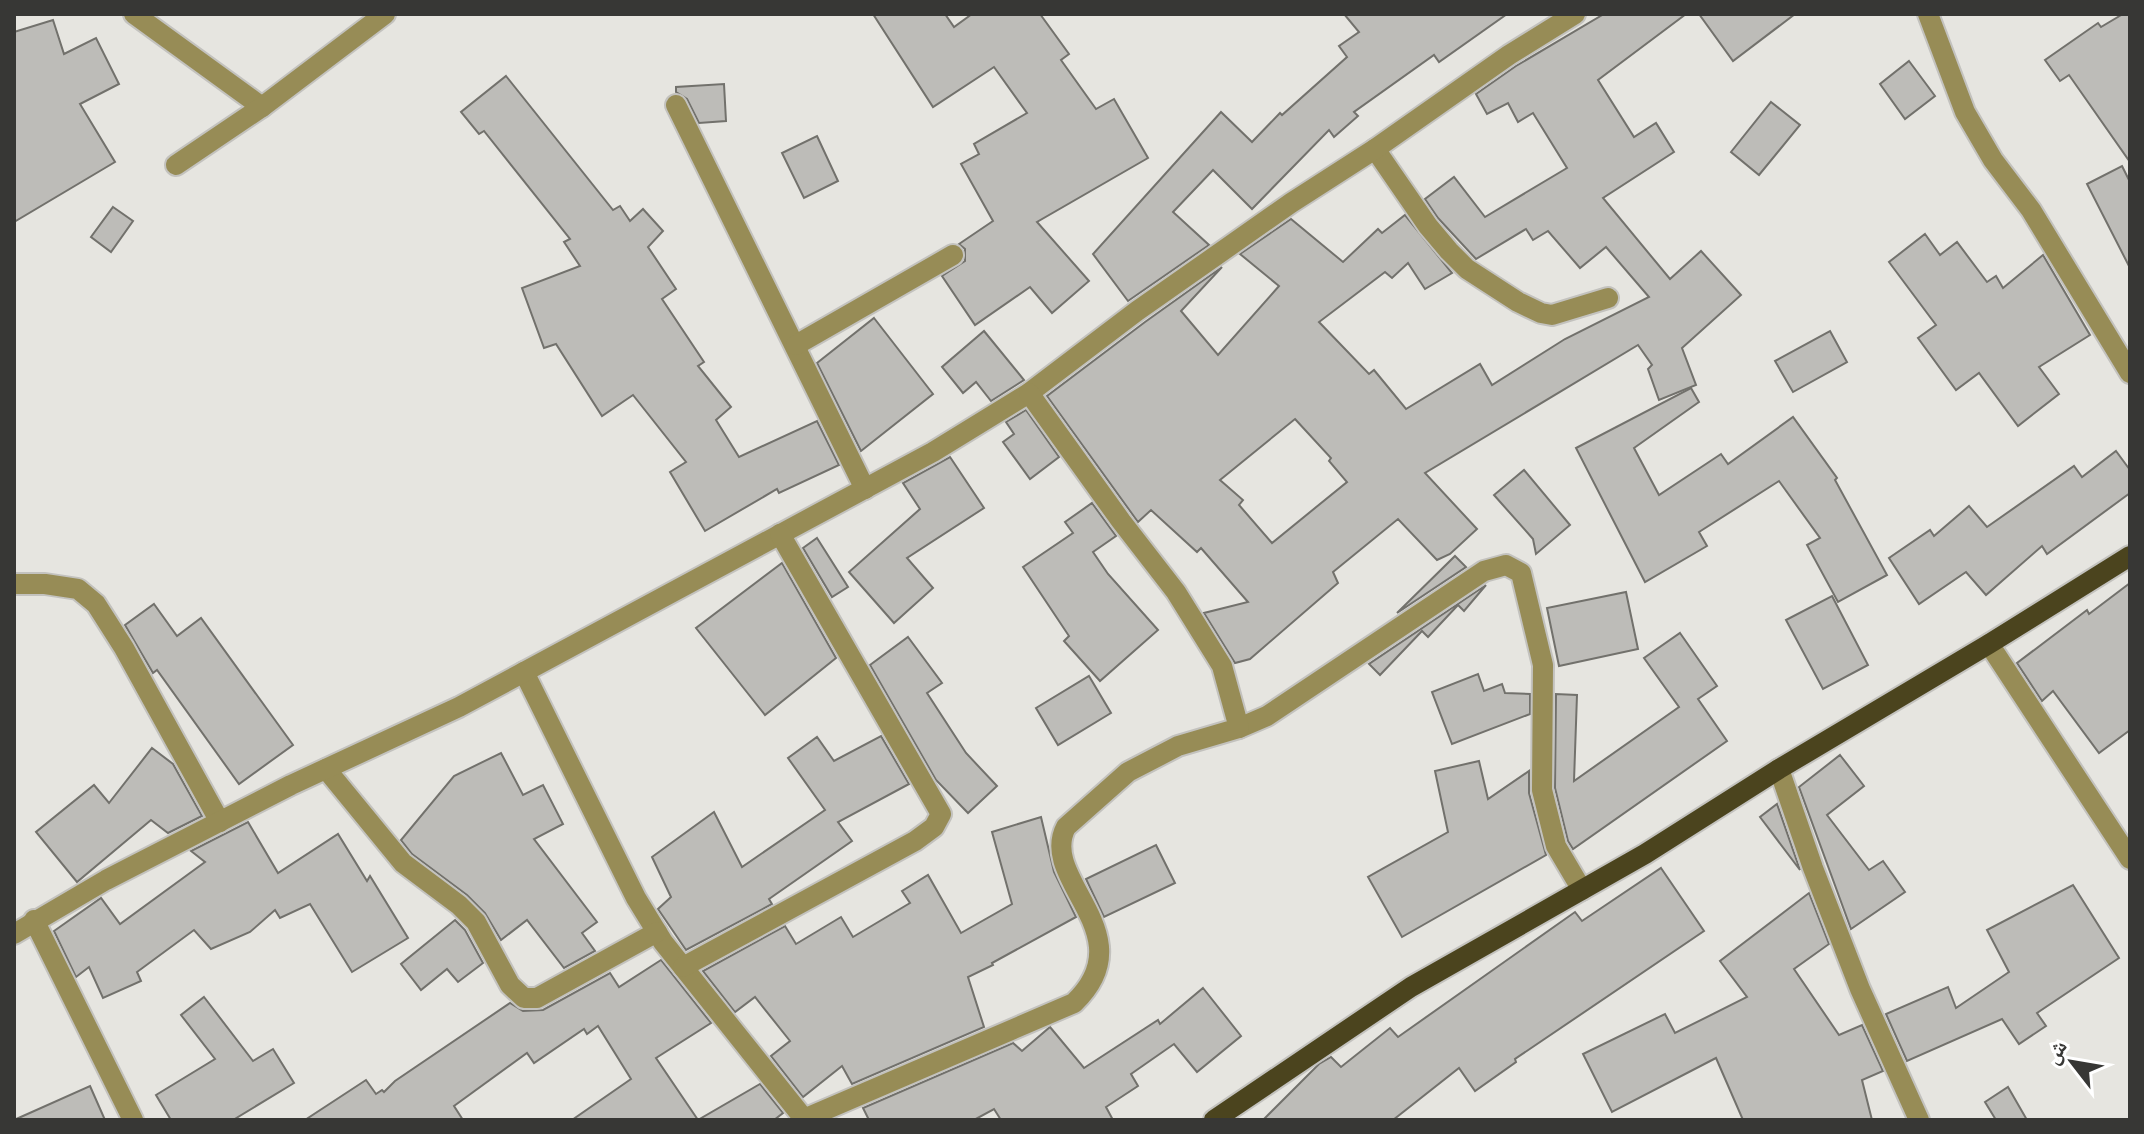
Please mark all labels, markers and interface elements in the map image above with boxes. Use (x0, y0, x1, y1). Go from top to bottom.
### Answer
north arrow (2032, 1022, 2112, 1102)
text: ش (2038, 1035, 2073, 1069)

